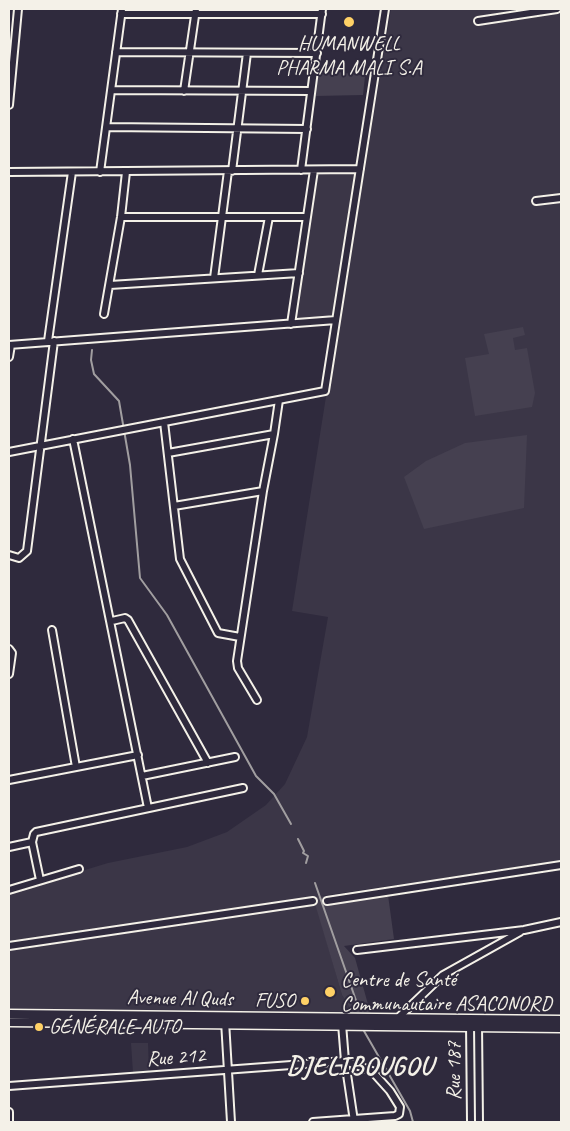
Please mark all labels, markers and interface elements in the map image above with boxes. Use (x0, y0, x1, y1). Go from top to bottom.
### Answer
marker: HUMANWELL PHARMA MALI S.A (342, 15, 356, 29)
place label: HUMANWELL PHARMA MALI S.A (276, 31, 422, 81)
place label: Centre de Santé Communautaire ASACONORD (341, 967, 552, 1017)
street label: Avenue Al Quds (127, 985, 233, 1013)
marker: Centre de Santé Communautaire ASACONORD (323, 985, 337, 999)
place label: FUSO (255, 988, 295, 1014)
marker: FUSO (299, 995, 311, 1007)
place label: GÉNÉRALE AUTO (49, 1014, 180, 1040)
marker: GÉNÉRALE AUTO (33, 1021, 45, 1033)
street label: Rue 187 (441, 1042, 467, 1100)
street label: Rue 212 (146, 1043, 206, 1073)
district label: DJELIBOUGOU (285, 1051, 435, 1083)

